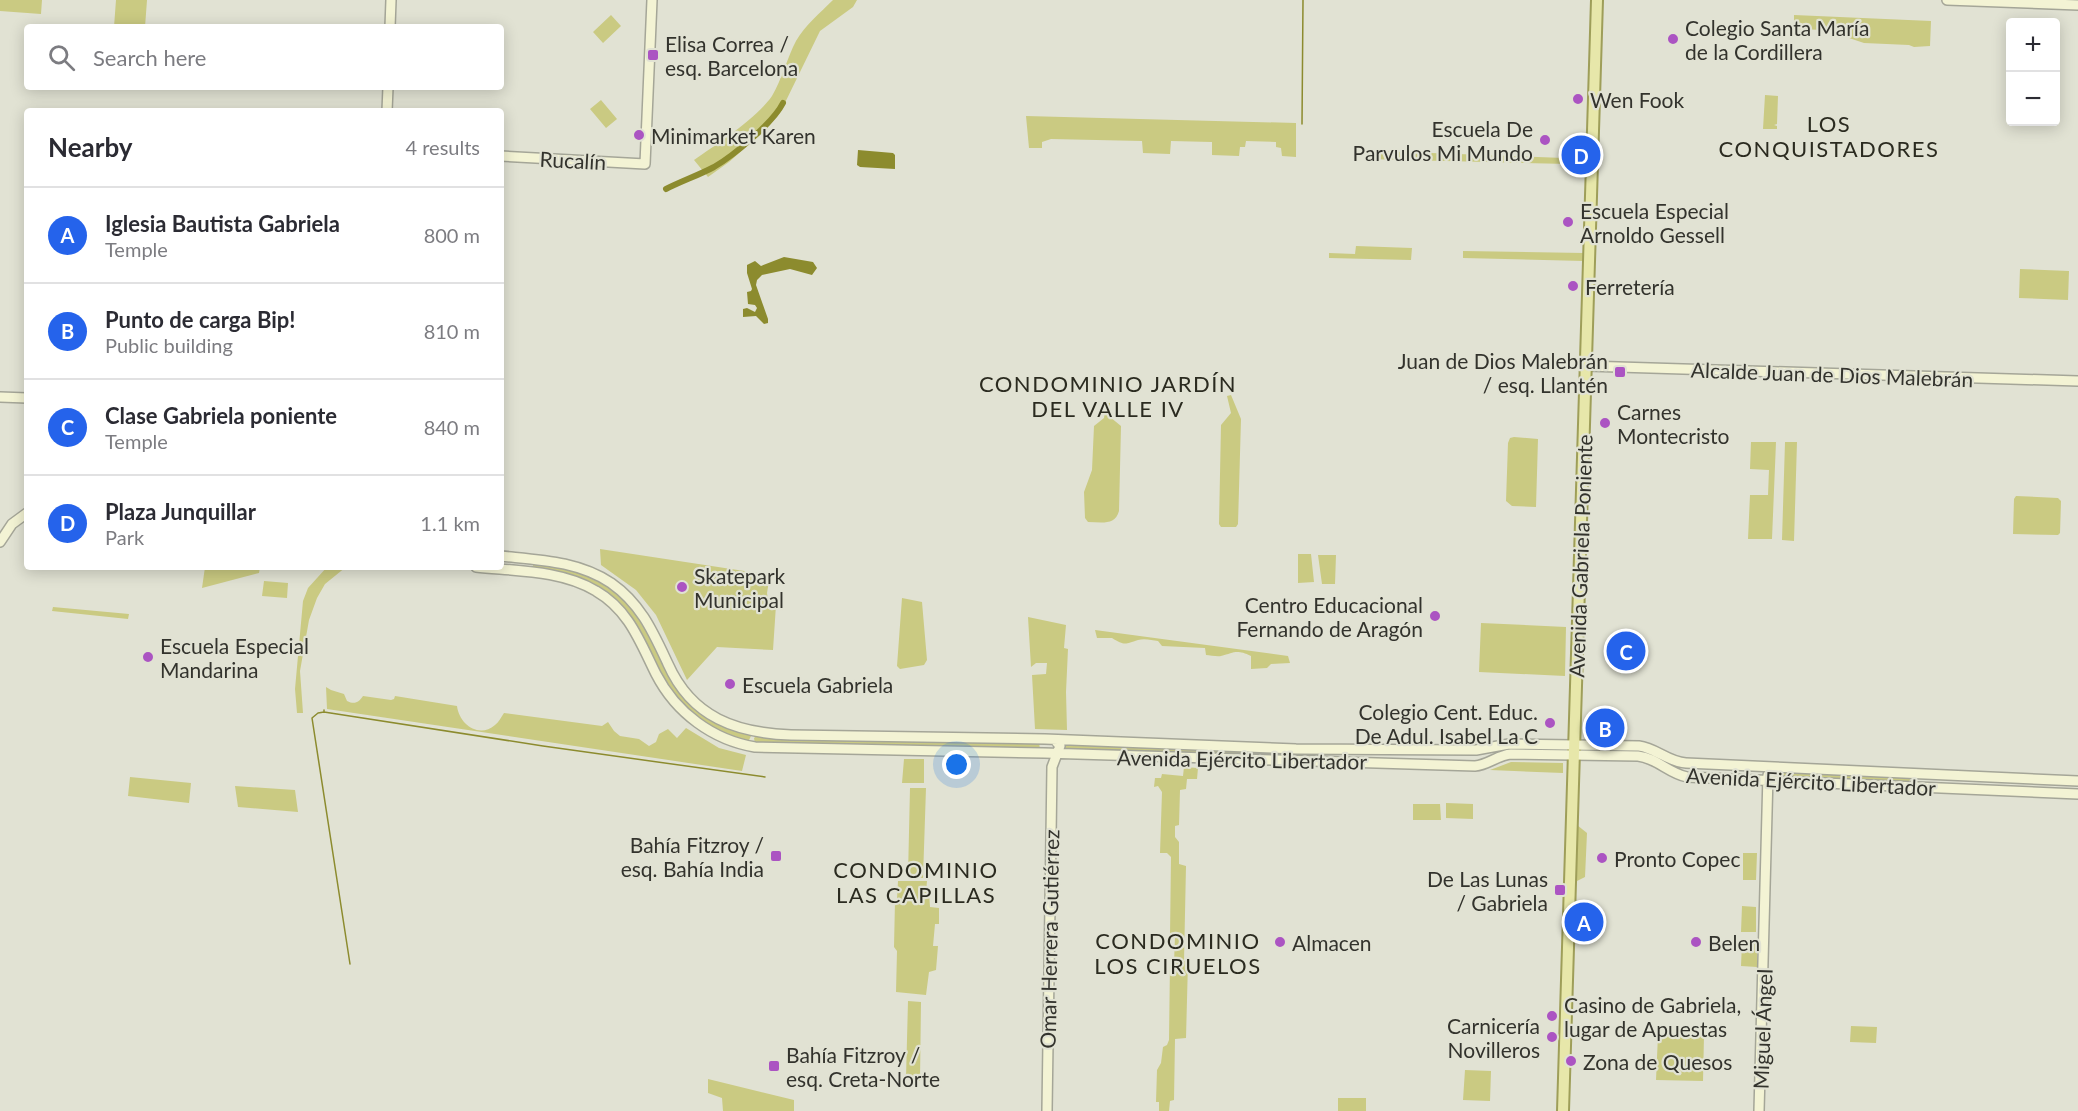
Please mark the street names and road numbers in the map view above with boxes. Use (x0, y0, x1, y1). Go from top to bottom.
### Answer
street label: Rucalín (539, 146, 607, 174)
street label: Alcalde Juan de Dios Malebrán (1690, 357, 1974, 391)
street label: Avenida Gabriela Poniente (1563, 434, 1597, 678)
street label: Avenida Ejército Libertador (1117, 744, 1368, 774)
street label: Avenida Ejército Libertador (1685, 762, 1937, 800)
street label: Omar Herrera Gutiérrez (1035, 829, 1063, 1049)
street label: Miguel Ángel (1747, 968, 1777, 1090)

